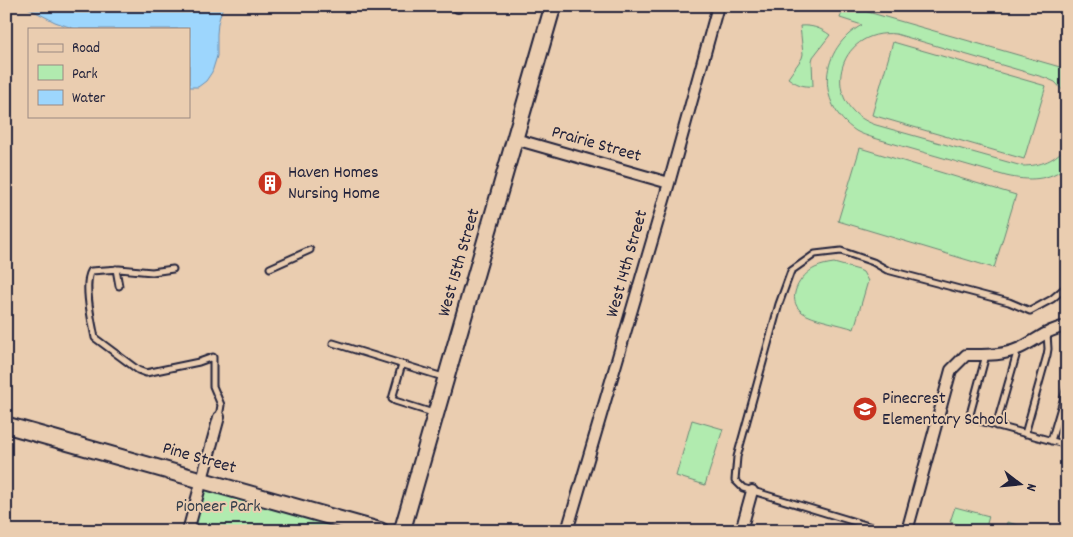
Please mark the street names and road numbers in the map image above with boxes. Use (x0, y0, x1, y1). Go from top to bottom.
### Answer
street label: Prairie Street (548, 120, 644, 170)
street label: West 15th Street (433, 206, 487, 320)
street label: West 14th Street (601, 207, 655, 321)
street label: Pine Street (159, 437, 239, 482)

